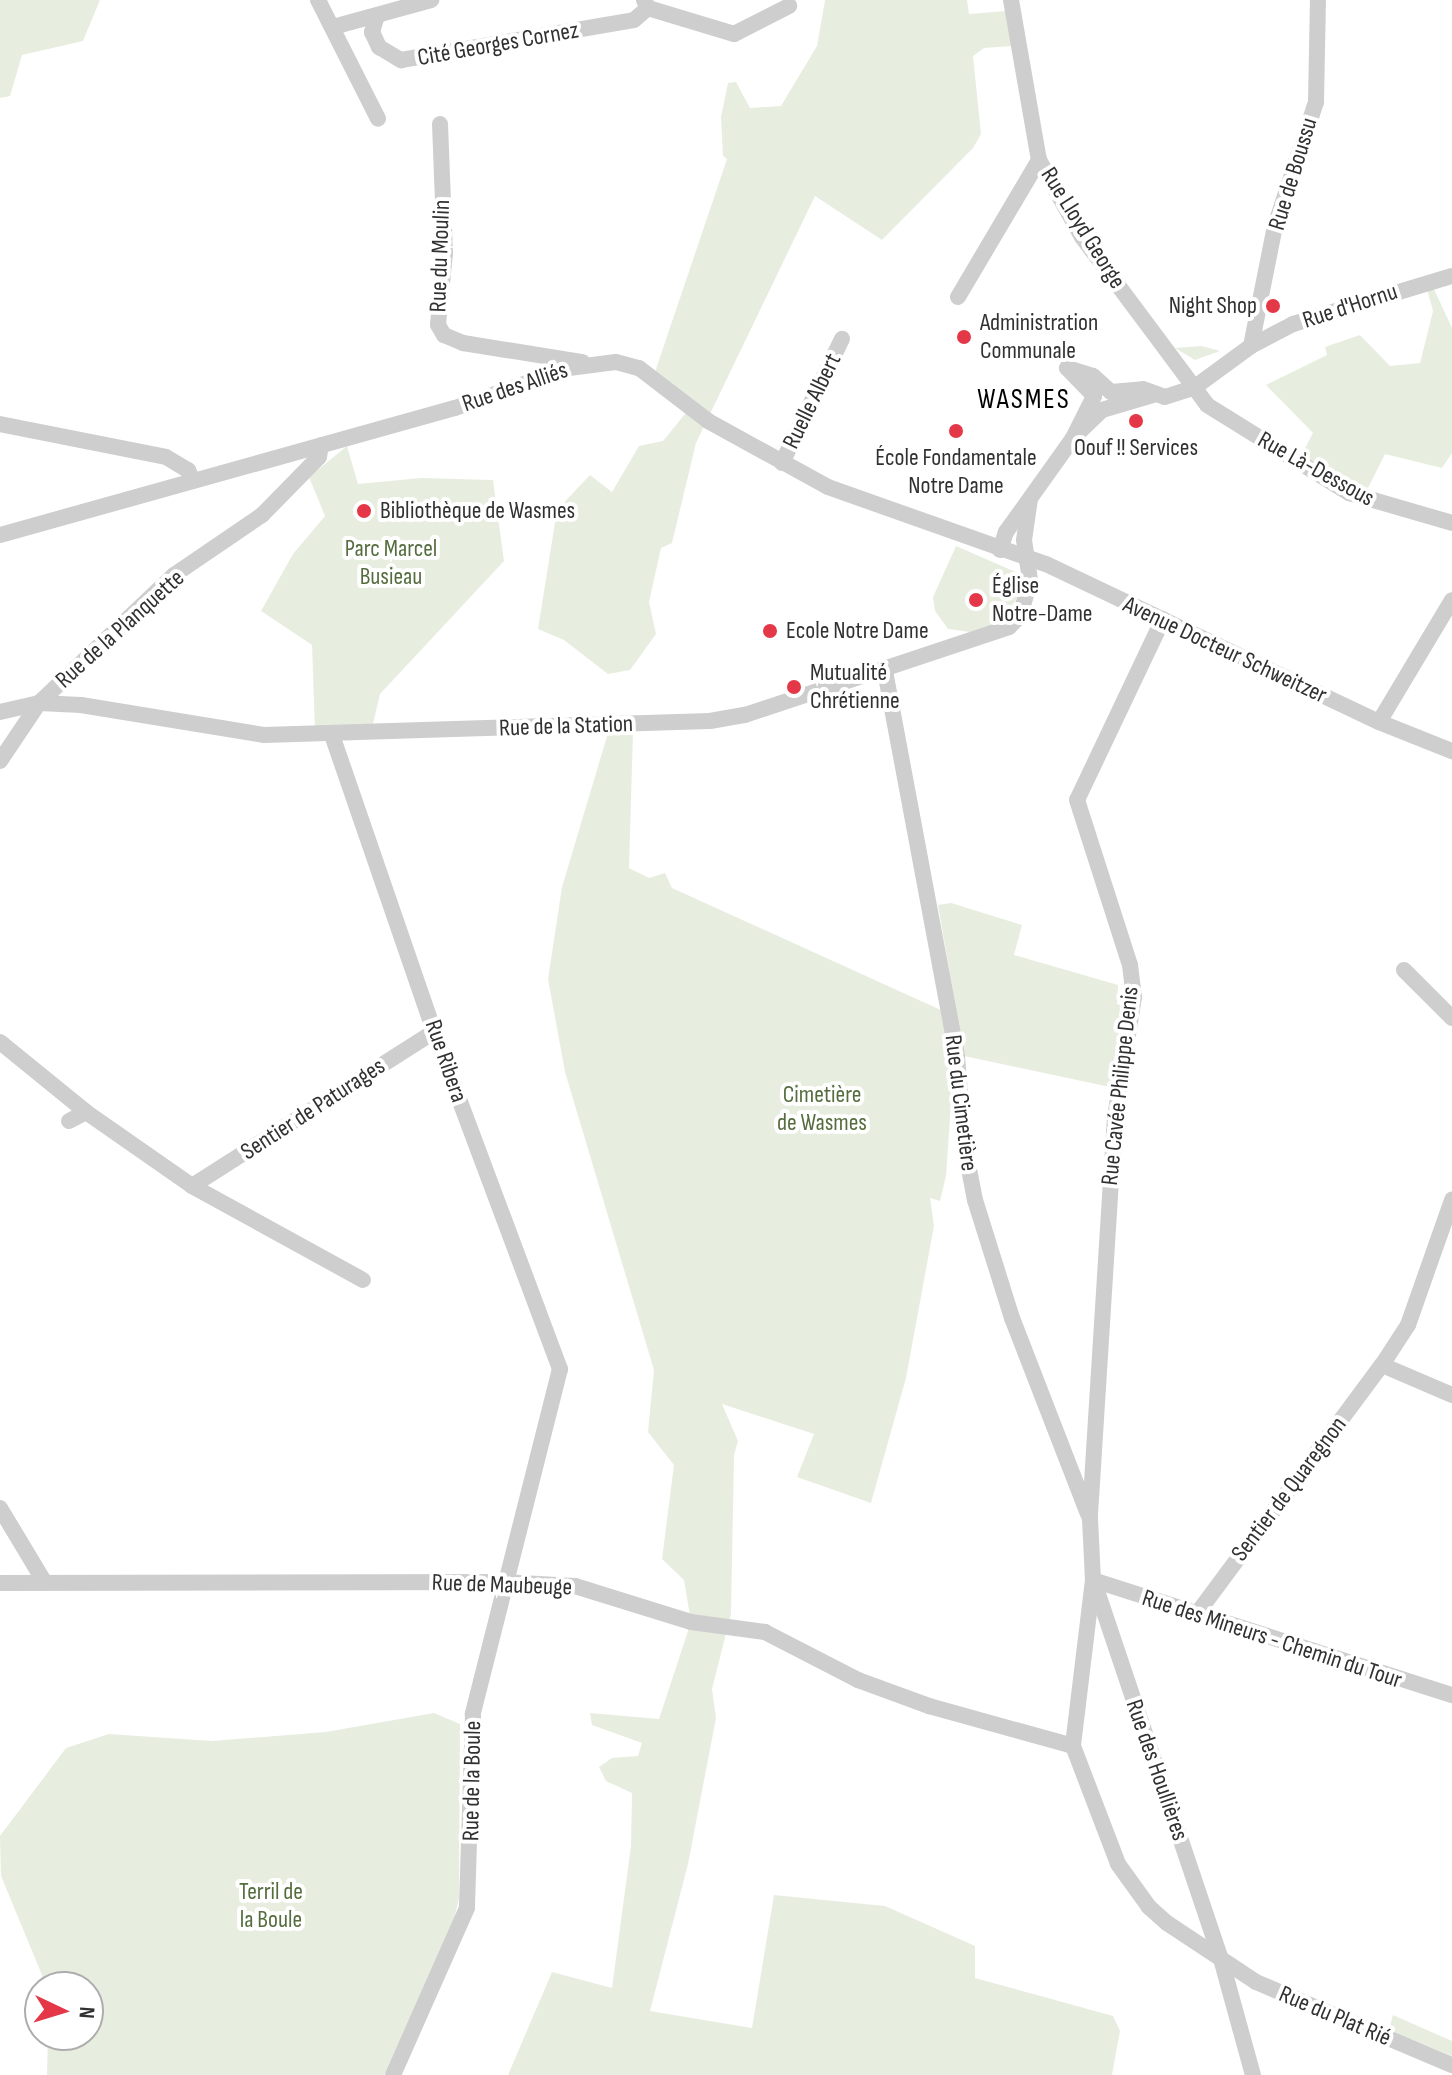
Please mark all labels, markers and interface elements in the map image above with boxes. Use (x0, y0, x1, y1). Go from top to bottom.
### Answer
street label: Cité Georges Cornez (415, 16, 581, 72)
street label: Rue de Boussu (1262, 114, 1324, 234)
street label: Rue Lloyd George (1034, 162, 1132, 294)
street label: Rue du Moulin (424, 199, 456, 313)
street label: Rue d'Hornu (1299, 277, 1401, 335)
place label: Night Shop (1169, 292, 1257, 320)
marker: Night Shop (1264, 297, 1282, 315)
place label: Administration Communale (980, 309, 1098, 365)
marker: Administration Communale (955, 328, 973, 346)
street label: Ruelle Albert (777, 349, 847, 453)
street label: Rue des Alliés (459, 356, 571, 418)
district label: WASMES (977, 383, 1071, 417)
marker: Oouf !! Services (1127, 412, 1145, 430)
marker: École Fondamentale Notre Dame (947, 422, 965, 440)
street label: Rue Là-Dessous (1253, 425, 1379, 513)
place label: Oouf !! Services (1074, 434, 1198, 462)
place label: École Fondamentale Notre Dame (875, 444, 1037, 500)
place label: Bibliothèque de Wasmes (380, 497, 575, 525)
marker: Bibliothèque de Wasmes (355, 502, 373, 520)
park label: Parc Marcel Busieau (345, 535, 437, 591)
street label: Rue de la Planquette (50, 564, 190, 694)
place label: Église Notre-Dame (992, 572, 1092, 628)
street label: Avenue Docteur Schweitzer (1119, 590, 1331, 710)
marker: Église Notre-Dame (967, 591, 985, 609)
place label: Ecole Notre Dame (786, 617, 929, 645)
marker: Ecole Notre Dame (761, 622, 779, 640)
place label: Mutualité Chrétienne (810, 659, 900, 715)
marker: Mutualité Chrétienne (785, 678, 803, 696)
street label: Rue de la Station (498, 709, 634, 743)
street label: Rue Cavée Philippe Denis (1095, 985, 1145, 1187)
street label: Rue Ribera (418, 1016, 474, 1106)
street label: Rue du Cimetière (938, 1033, 984, 1173)
street label: Sentier de Paturages (236, 1052, 390, 1166)
park label: Cimetière de Wasmes (777, 1081, 867, 1137)
street label: Sentier de Quaregnon (1225, 1411, 1353, 1567)
street label: Rue de Maubeuge (431, 1568, 573, 1602)
street label: Rue des Mineurs - Chemin du Tour (1139, 1583, 1405, 1695)
street label: Rue des Houllières (1119, 1696, 1195, 1844)
street label: Rue de la Boule (457, 1721, 487, 1841)
park label: Terril de la Boule (239, 1878, 303, 1934)
north arrow (24, 1971, 104, 2051)
street label: Rue du Plat Rié (1275, 1980, 1395, 2052)
text: N (73, 2006, 100, 2019)

